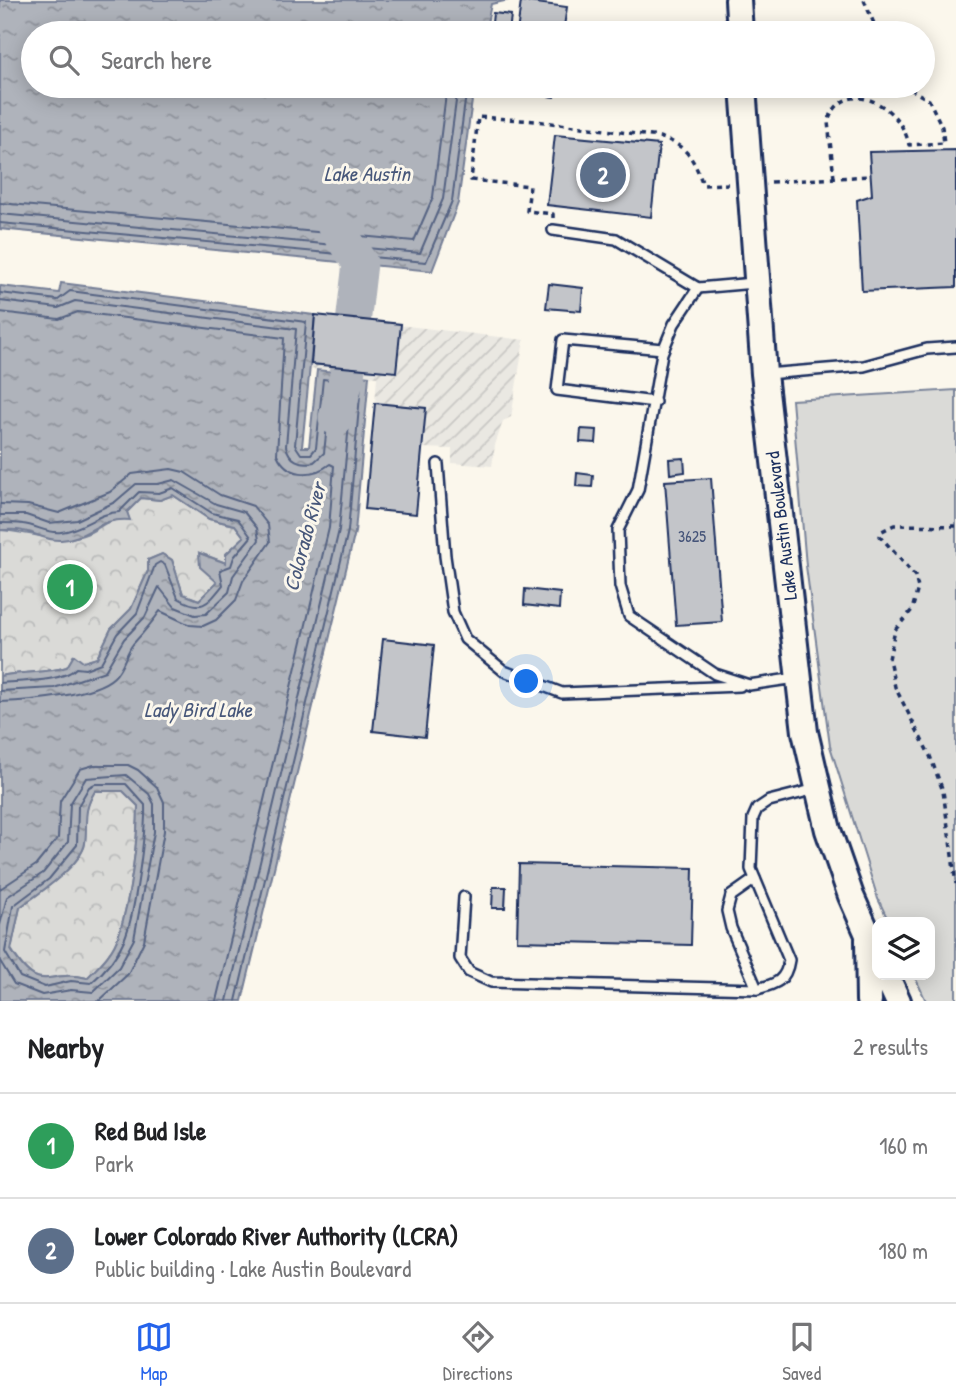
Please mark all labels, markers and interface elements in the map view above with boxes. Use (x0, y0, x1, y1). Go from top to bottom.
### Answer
search box (21, 21, 935, 98)
icon: search (45, 41, 83, 79)
text: Search here (101, 42, 212, 77)
pin: 2 (580, 149, 626, 201)
water label: Lake Austin (324, 159, 412, 188)
street label: Lake Austin Boulevard (759, 450, 803, 602)
water label: Colorado River (276, 477, 334, 594)
house number: 3625 (678, 525, 706, 547)
pin: 1 (47, 561, 93, 613)
your location (509, 664, 543, 698)
water label: Lady Bird Lake (144, 695, 253, 724)
map controls (872, 917, 935, 980)
button: layers (872, 917, 935, 980)
text: Nearby (28, 1027, 104, 1067)
text: 2 results (853, 1031, 928, 1062)
text: Red Bud Isle (95, 1113, 206, 1148)
text: 1 (47, 1130, 55, 1161)
text: 160 m (879, 1130, 928, 1161)
text: Park (95, 1148, 133, 1179)
text: Lower Colorado River Authority (LCRA) (95, 1218, 459, 1253)
text: 2 (46, 1235, 56, 1266)
text: 180 m (878, 1235, 928, 1266)
text: Public building · Lake Austin Boulevard (95, 1253, 411, 1284)
tab: Map (135, 1318, 173, 1386)
tab: Directions (443, 1318, 513, 1386)
tab: Saved (782, 1318, 821, 1386)

